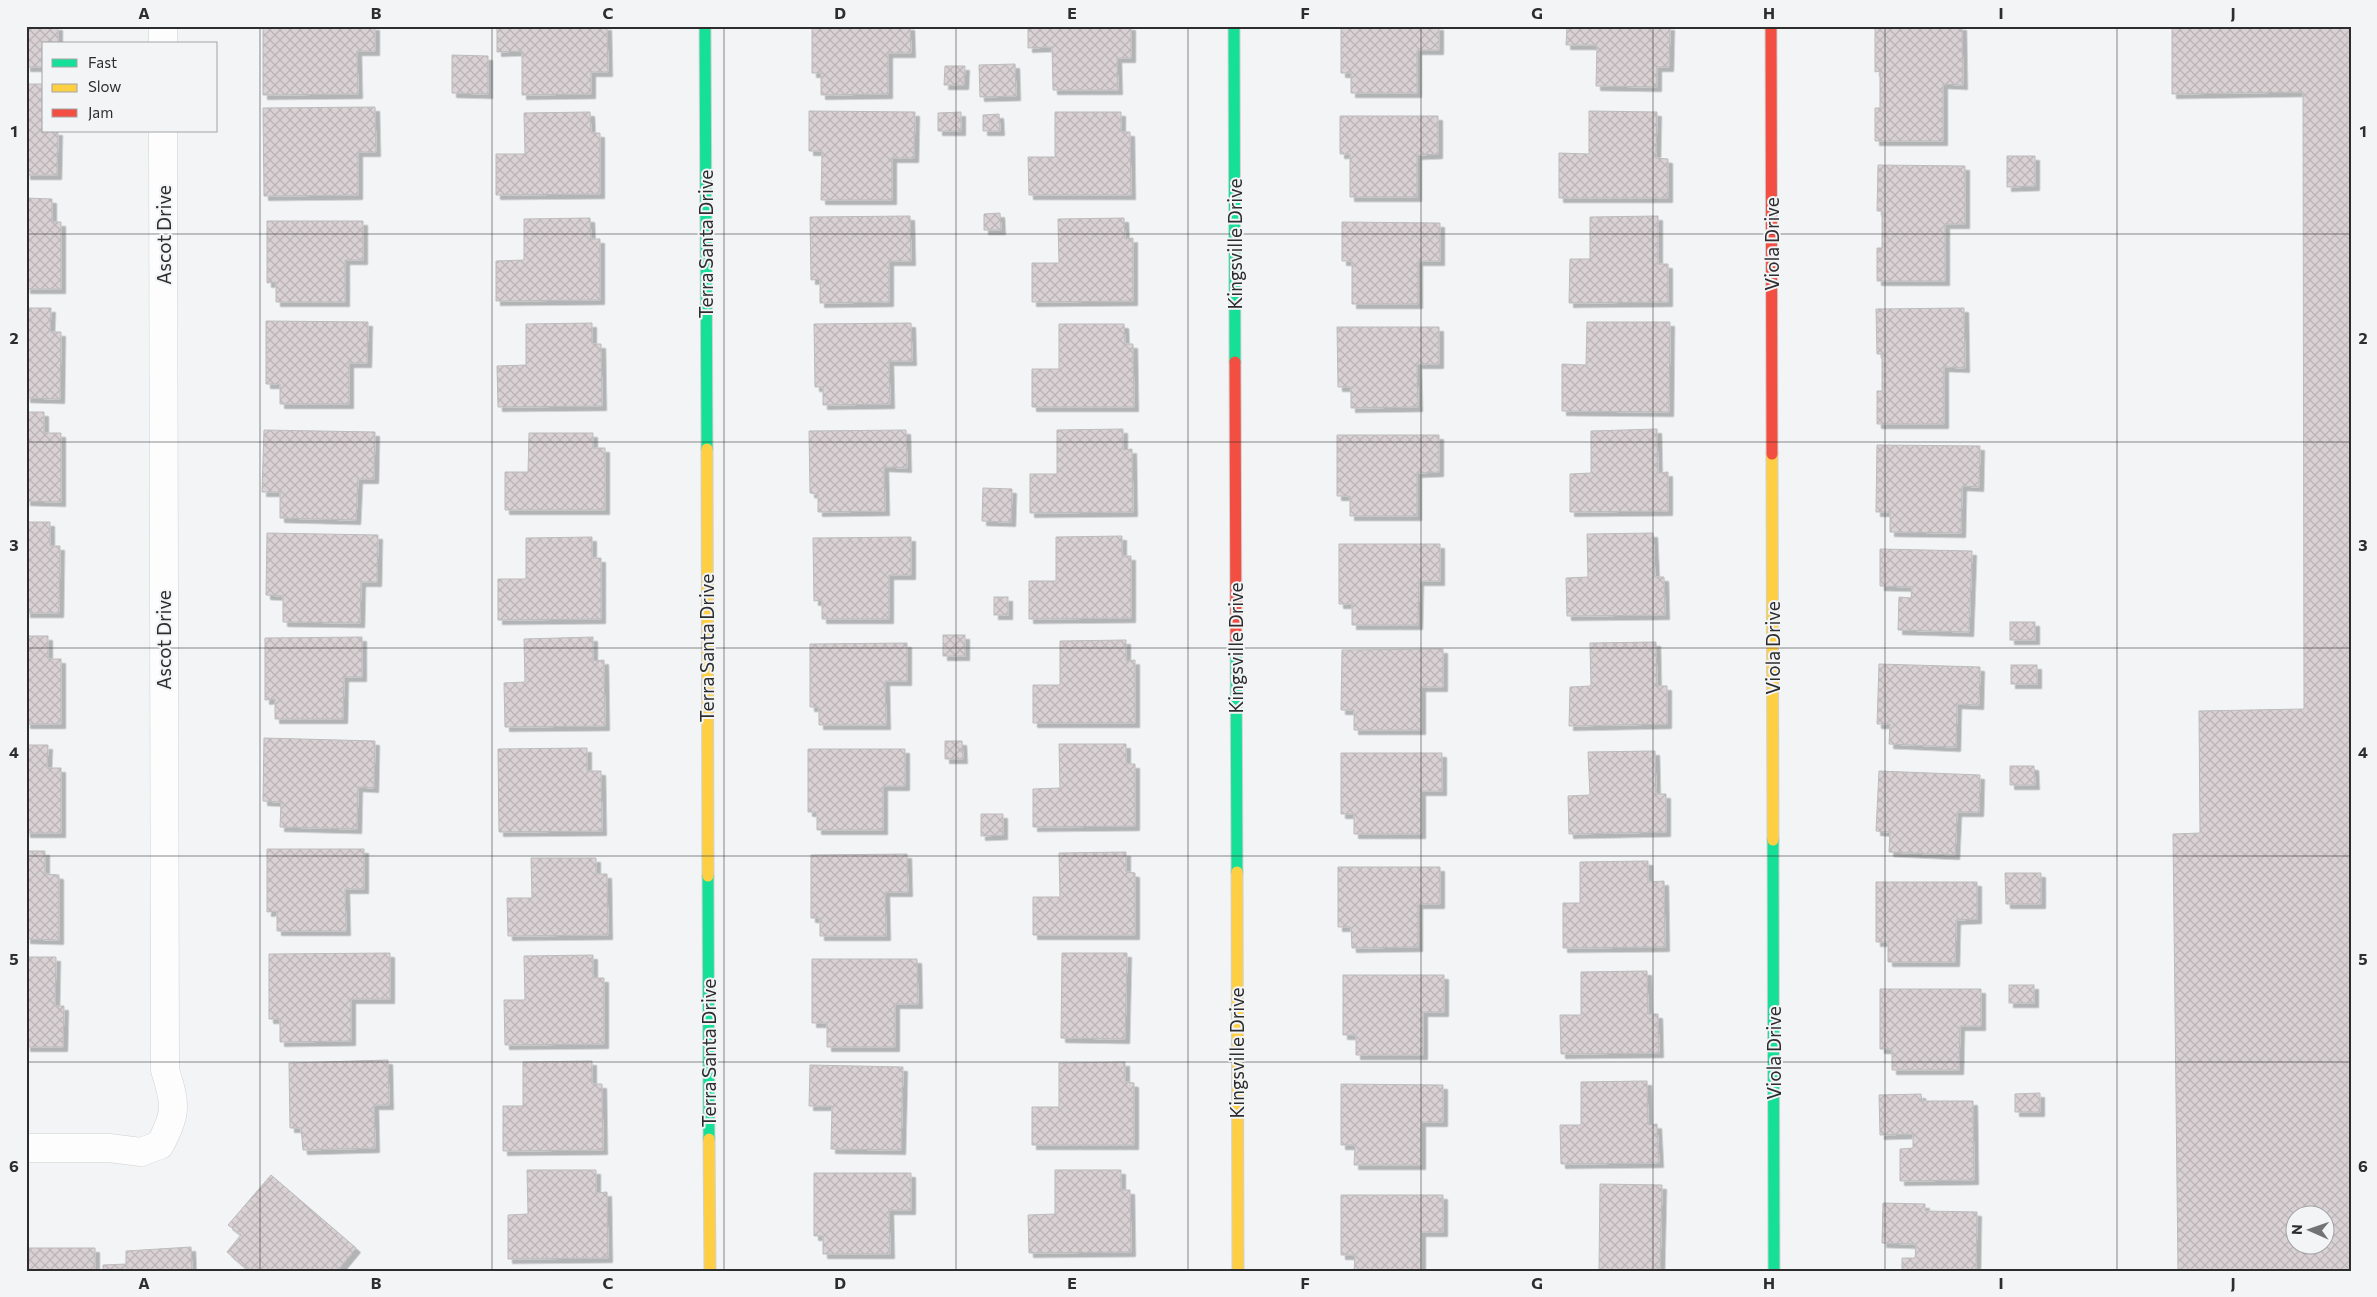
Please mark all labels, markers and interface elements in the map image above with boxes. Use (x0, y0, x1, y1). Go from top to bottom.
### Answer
text: A (138, 3, 150, 22)
text: B (371, 3, 382, 22)
text: C (603, 3, 614, 22)
text: D (834, 3, 846, 22)
text: E (1067, 3, 1077, 22)
text: F (1300, 3, 1310, 22)
text: G (1531, 3, 1543, 22)
text: H (1763, 3, 1775, 22)
text: I (1998, 3, 2004, 22)
text: J (2230, 3, 2236, 22)
legend (42, 42, 218, 132)
text: Fast (88, 53, 117, 71)
text: Slow (88, 77, 121, 95)
text: Jam (88, 103, 113, 121)
text: 1 (10, 121, 18, 140)
text: 1 (2359, 121, 2367, 140)
street label: Terra Santa Drive (694, 170, 717, 318)
street label: Kingsville Drive (1223, 178, 1246, 310)
street label: Ascot Drive (152, 185, 175, 285)
street label: Viola Drive (1760, 197, 1783, 291)
text: 2 (9, 328, 19, 347)
text: 2 (2358, 328, 2368, 347)
text: 3 (9, 535, 19, 554)
text: 3 (2358, 535, 2368, 554)
street label: Terra Santa Drive (695, 574, 718, 722)
street label: Kingsville Drive (1224, 582, 1247, 714)
street label: Ascot Drive (152, 590, 175, 690)
street label: Viola Drive (1761, 601, 1784, 695)
text: 4 (9, 742, 19, 761)
text: 4 (2358, 742, 2368, 761)
text: 5 (9, 949, 19, 968)
text: 5 (2358, 949, 2368, 968)
street label: Terra Santa Drive (697, 979, 720, 1127)
street label: Kingsville Drive (1225, 987, 1248, 1119)
street label: Viola Drive (1762, 1006, 1785, 1100)
text: 6 (9, 1156, 19, 1175)
text: 6 (2358, 1156, 2368, 1175)
north arrow (2284, 1204, 2334, 1254)
text: N (2288, 1224, 2305, 1235)
text: A (138, 1273, 150, 1292)
text: B (371, 1273, 382, 1292)
text: C (603, 1273, 614, 1292)
text: D (834, 1273, 846, 1292)
text: E (1067, 1273, 1077, 1292)
text: F (1300, 1273, 1310, 1292)
text: G (1531, 1273, 1543, 1292)
text: H (1763, 1273, 1775, 1292)
text: I (1998, 1273, 2004, 1292)
text: J (2230, 1273, 2236, 1292)

